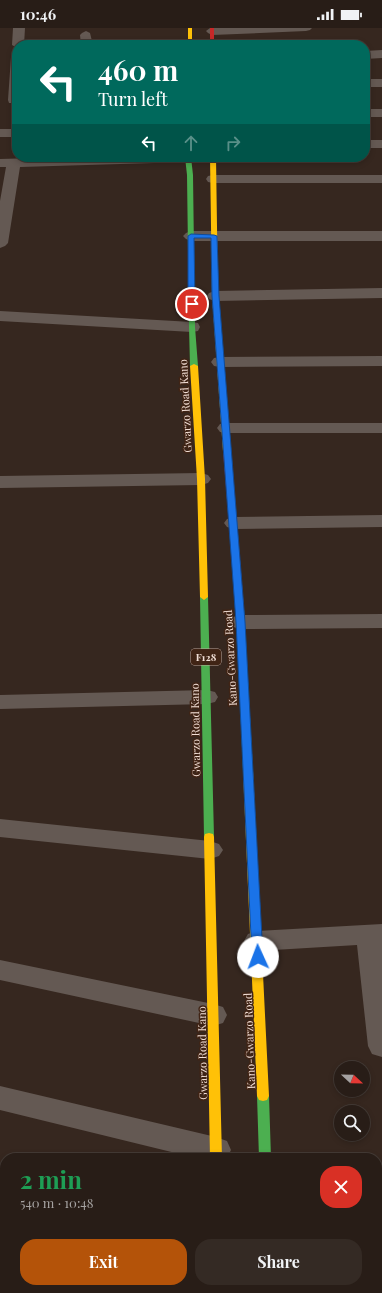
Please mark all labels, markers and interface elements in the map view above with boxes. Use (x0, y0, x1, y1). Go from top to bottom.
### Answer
text: 10:46 (20, 4, 56, 24)
text: 460 m (98, 51, 178, 88)
icon: left (32, 56, 84, 108)
text: Turn left (98, 87, 168, 111)
icon: left (138, 132, 160, 154)
icon: ahead (180, 132, 202, 154)
icon: right (222, 132, 244, 154)
pin (175, 287, 209, 321)
icon: arrive (181, 293, 203, 315)
street label: Gwarzo Road Kano (175, 359, 195, 453)
street label: Kano-Gwarzo Road (220, 609, 240, 706)
road number: F128 (191, 649, 221, 665)
street label: Gwarzo Road Kano (187, 683, 203, 777)
position arrow (237, 936, 279, 978)
street label: Kano-Gwarzo Road (240, 992, 258, 1089)
street label: Gwarzo Road Kano (194, 1006, 210, 1100)
north arrow (334, 1061, 370, 1097)
map controls (334, 1061, 370, 1141)
button: search (334, 1105, 370, 1141)
text: 2 min (20, 1163, 82, 1195)
button: close (320, 1166, 362, 1208)
text: 540 m · 10:48 (20, 1194, 94, 1211)
button: Exit (20, 1239, 187, 1285)
button: Share (195, 1239, 362, 1285)

